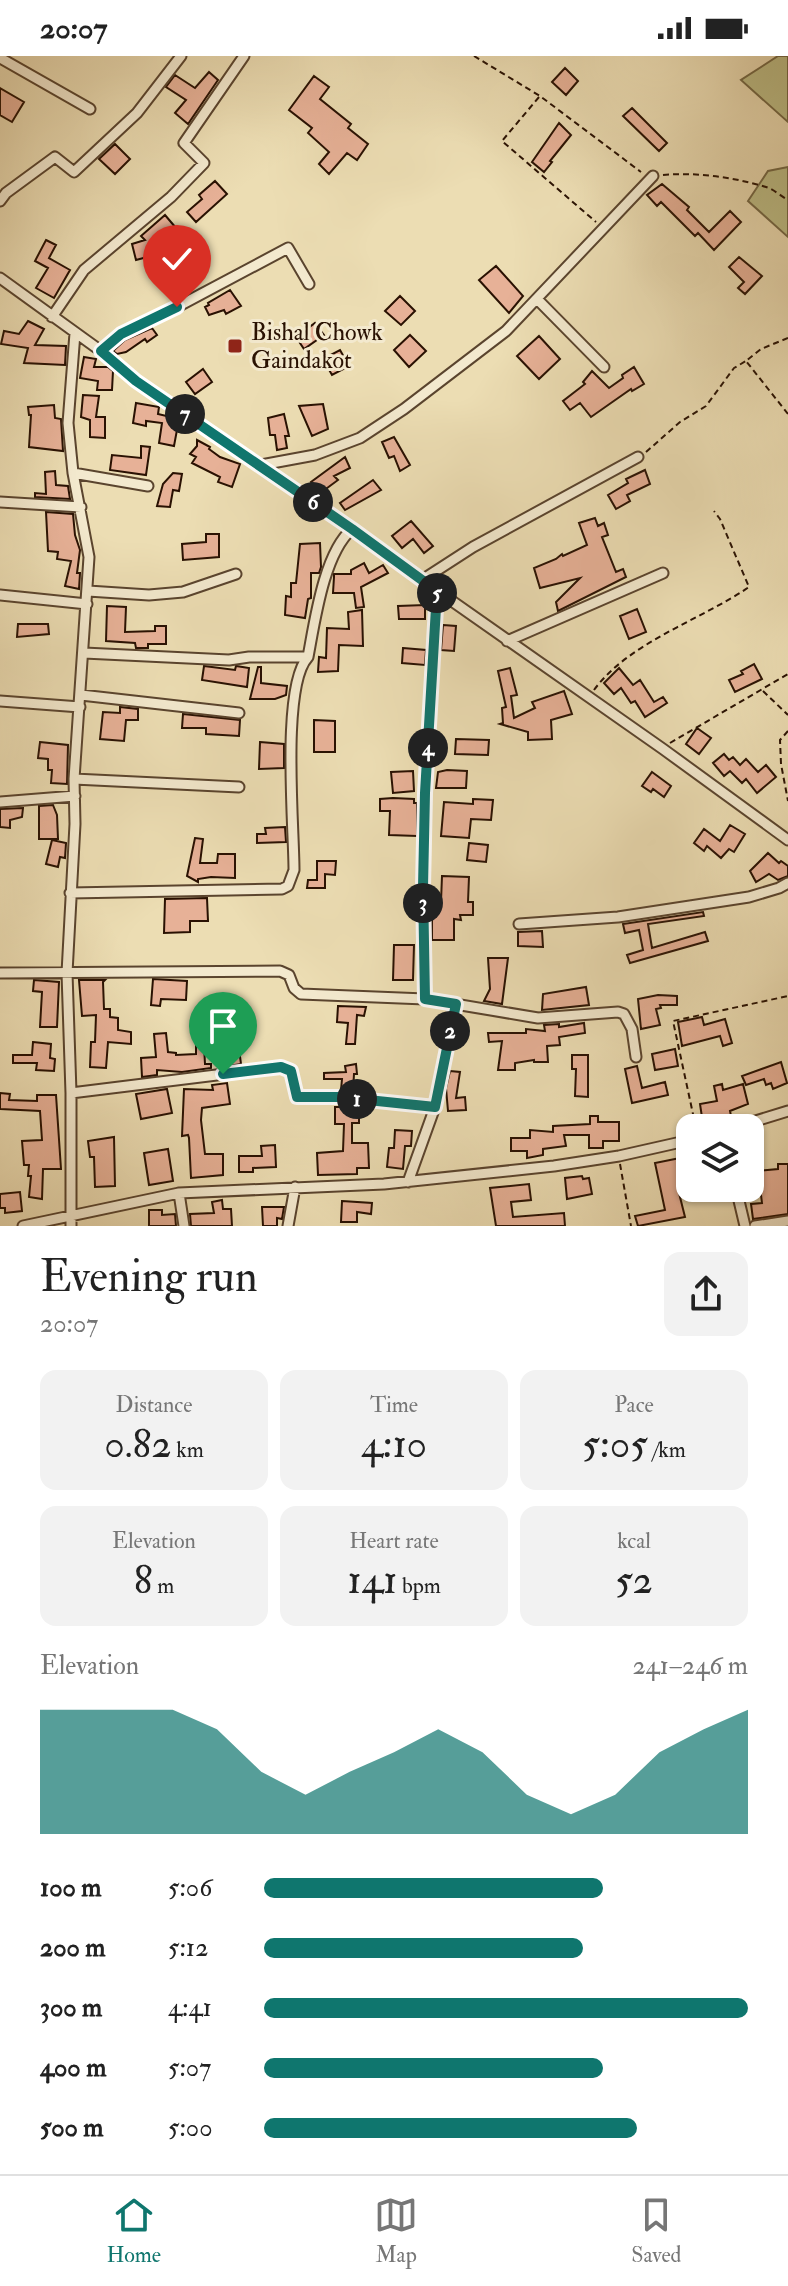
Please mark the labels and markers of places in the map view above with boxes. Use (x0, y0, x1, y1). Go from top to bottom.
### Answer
pin (143, 225, 211, 307)
place label: Bishal Chowk Gaindakot (251, 317, 383, 376)
marker: Bishal Chowk Gaindakot (226, 337, 244, 355)
pin: 7 (165, 394, 205, 434)
pin: 6 (293, 482, 333, 522)
pin: 5 (417, 573, 457, 613)
pin: 4 (408, 728, 448, 768)
pin: 3 (403, 883, 443, 923)
pin (189, 992, 257, 1074)
pin: 2 (430, 1011, 470, 1051)
pin: 1 (337, 1079, 377, 1119)

